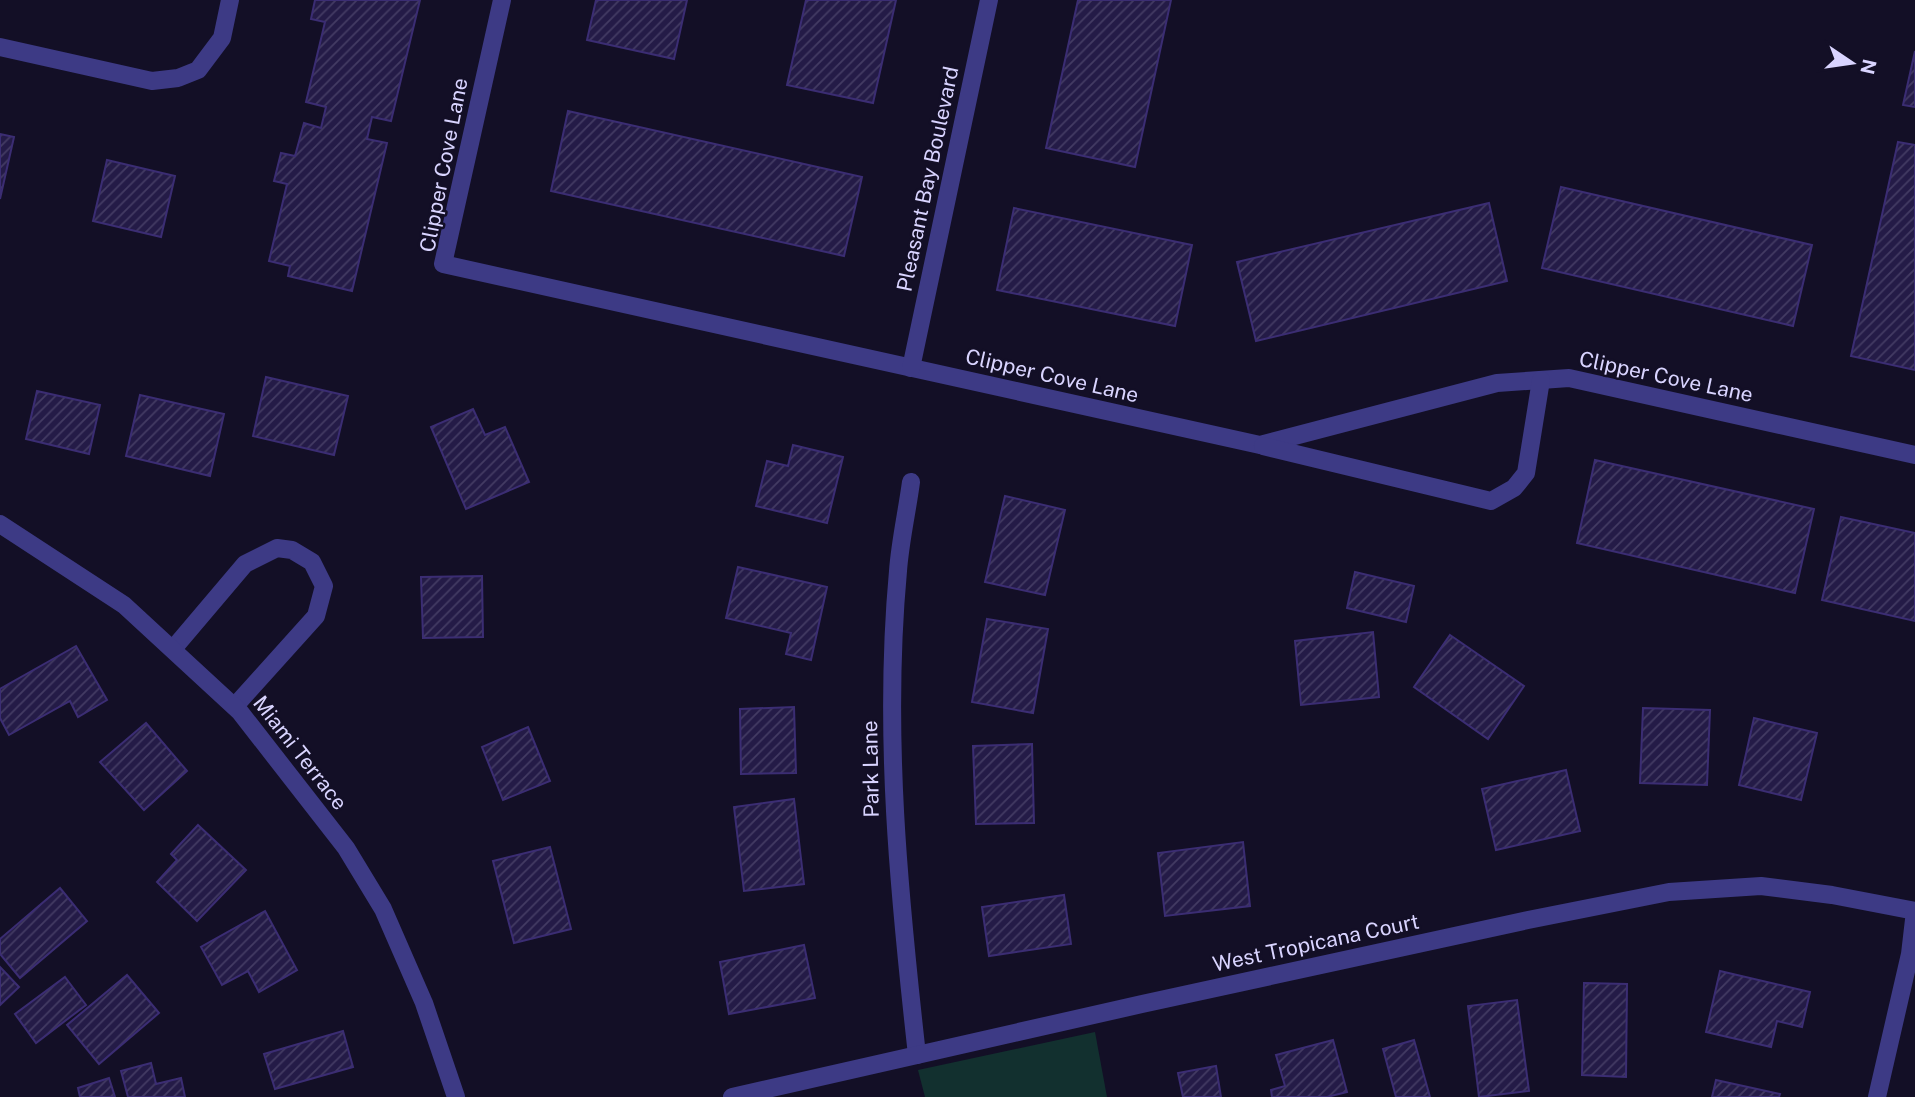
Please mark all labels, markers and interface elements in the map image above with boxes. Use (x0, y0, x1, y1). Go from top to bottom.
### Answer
north arrow (1817, 28, 1887, 98)
text: N (1856, 57, 1881, 77)
street label: Pleasant Bay Boulevard (891, 64, 964, 294)
street label: Clipper Cove Lane (414, 76, 473, 254)
street label: Clipper Cove Lane (963, 343, 1141, 408)
street label: Clipper Cove Lane (1577, 346, 1755, 407)
street label: Miami Terrace (248, 691, 353, 815)
street label: Park Lane (857, 720, 884, 818)
street label: West Tropicana Court (1210, 908, 1421, 977)

